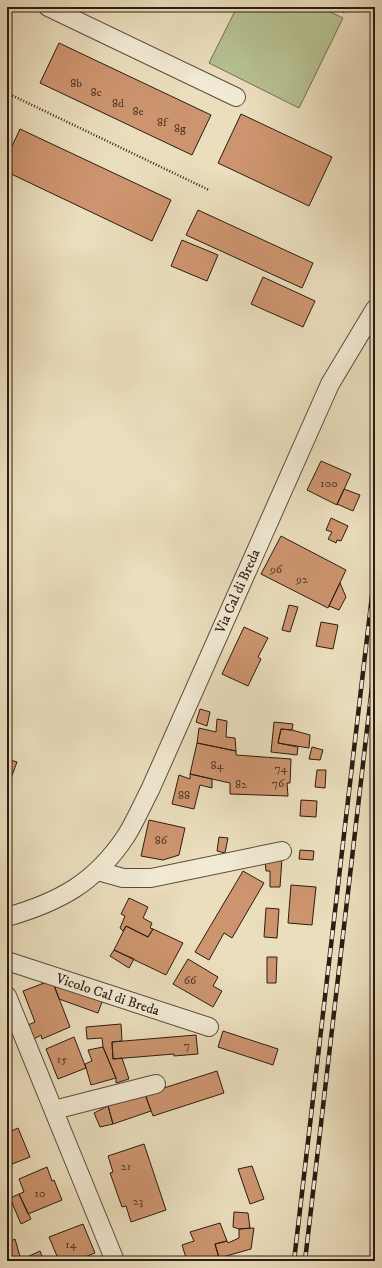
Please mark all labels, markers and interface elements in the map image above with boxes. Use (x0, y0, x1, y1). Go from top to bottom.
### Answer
house number: 8b (70, 76, 82, 91)
house number: 8c (90, 85, 102, 100)
house number: 8d (112, 96, 124, 111)
house number: 8e (133, 104, 144, 119)
house number: 8f (157, 115, 169, 130)
house number: 8g (174, 121, 186, 136)
house number: 100 (320, 476, 338, 491)
street label: Via Cal di Breda (211, 547, 264, 637)
house number: 96 (269, 562, 283, 577)
house number: 92 (295, 572, 308, 587)
house number: 84 (211, 758, 225, 773)
house number: 74 (274, 761, 289, 776)
house number: 76 (272, 776, 285, 791)
house number: 82 (235, 777, 247, 792)
house number: 88 (178, 788, 190, 803)
house number: 86 (155, 833, 168, 848)
street label: Vicolo Cal di Breda (53, 969, 162, 1020)
house number: 66 (184, 973, 197, 988)
house number: 7 (184, 1038, 190, 1053)
house number: 15 (57, 1052, 67, 1067)
house number: 21 (121, 1159, 131, 1174)
house number: 10 (35, 1186, 45, 1201)
house number: 23 (133, 1194, 143, 1209)
house number: 14 (65, 1237, 78, 1252)

